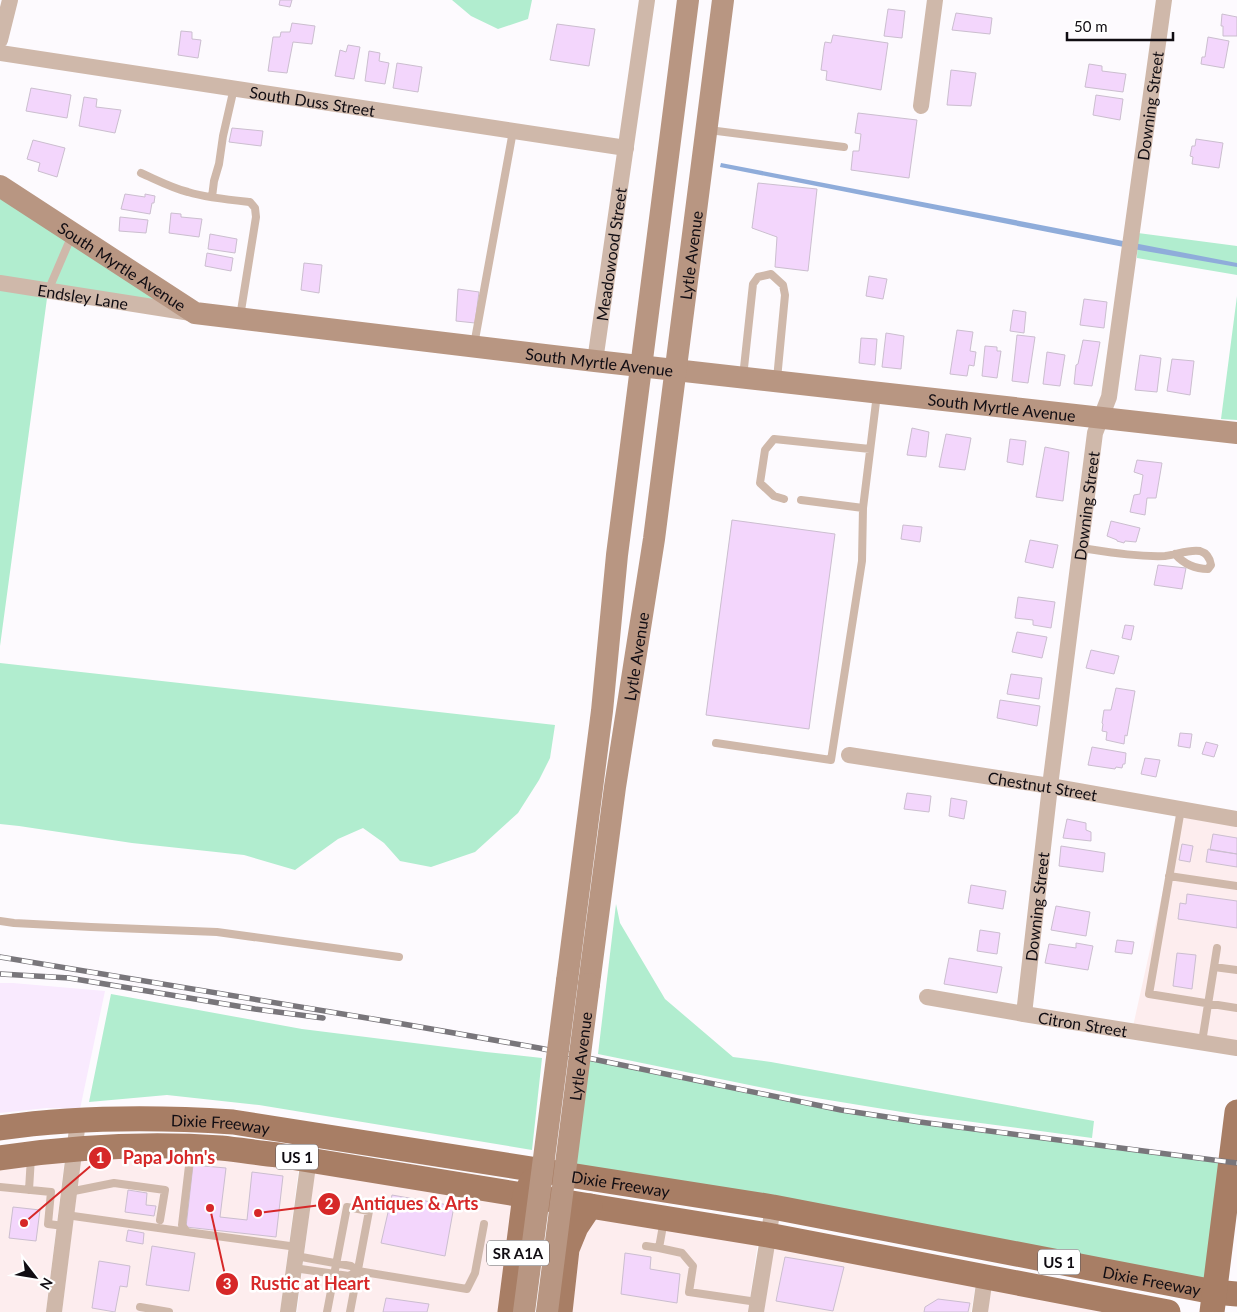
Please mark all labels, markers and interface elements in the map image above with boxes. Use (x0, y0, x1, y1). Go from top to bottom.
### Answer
scale bar (1067, 10, 1173, 42)
text: 50 m (1074, 17, 1108, 35)
street label: Downing Street (1132, 50, 1166, 161)
street label: South Duss Street (248, 82, 377, 119)
street label: Meadowood Street (591, 186, 629, 322)
street label: Lytle Avenue (675, 209, 705, 301)
street label: South Myrtle Avenue (55, 217, 190, 314)
street label: Endsley Lane (36, 280, 130, 313)
street label: South Myrtle Avenue (524, 343, 674, 379)
street label: South Myrtle Avenue (927, 389, 1077, 424)
street label: Downing Street (1069, 450, 1102, 561)
street label: Lytle Avenue (619, 611, 652, 702)
street label: Chestnut Street (987, 767, 1099, 804)
street label: Downing Street (1021, 851, 1052, 962)
street label: Citron Street (1037, 1007, 1129, 1040)
street label: Lytle Avenue (565, 1010, 595, 1102)
street label: Dixie Freeway (171, 1110, 272, 1137)
callout: Papa John's (87, 1141, 225, 1174)
road number: US 1 (276, 1144, 318, 1170)
text: Papa John's (123, 1146, 215, 1168)
text: 1 (96, 1148, 104, 1166)
street label: Dixie Freeway (570, 1166, 672, 1200)
callout: Antiques & Arts (317, 1187, 489, 1220)
text: Antiques & Arts (351, 1192, 479, 1214)
text: 2 (325, 1194, 334, 1212)
road number: SR A1A (487, 1240, 549, 1266)
road number: US 1 (1038, 1250, 1080, 1274)
north arrow (10, 1252, 60, 1302)
street label: Dixie Freeway (1101, 1261, 1203, 1299)
callout: Rustic at Heart (215, 1267, 380, 1300)
text: Rustic at Heart (250, 1272, 370, 1294)
text: 3 (223, 1274, 231, 1292)
text: N (37, 1275, 57, 1293)

